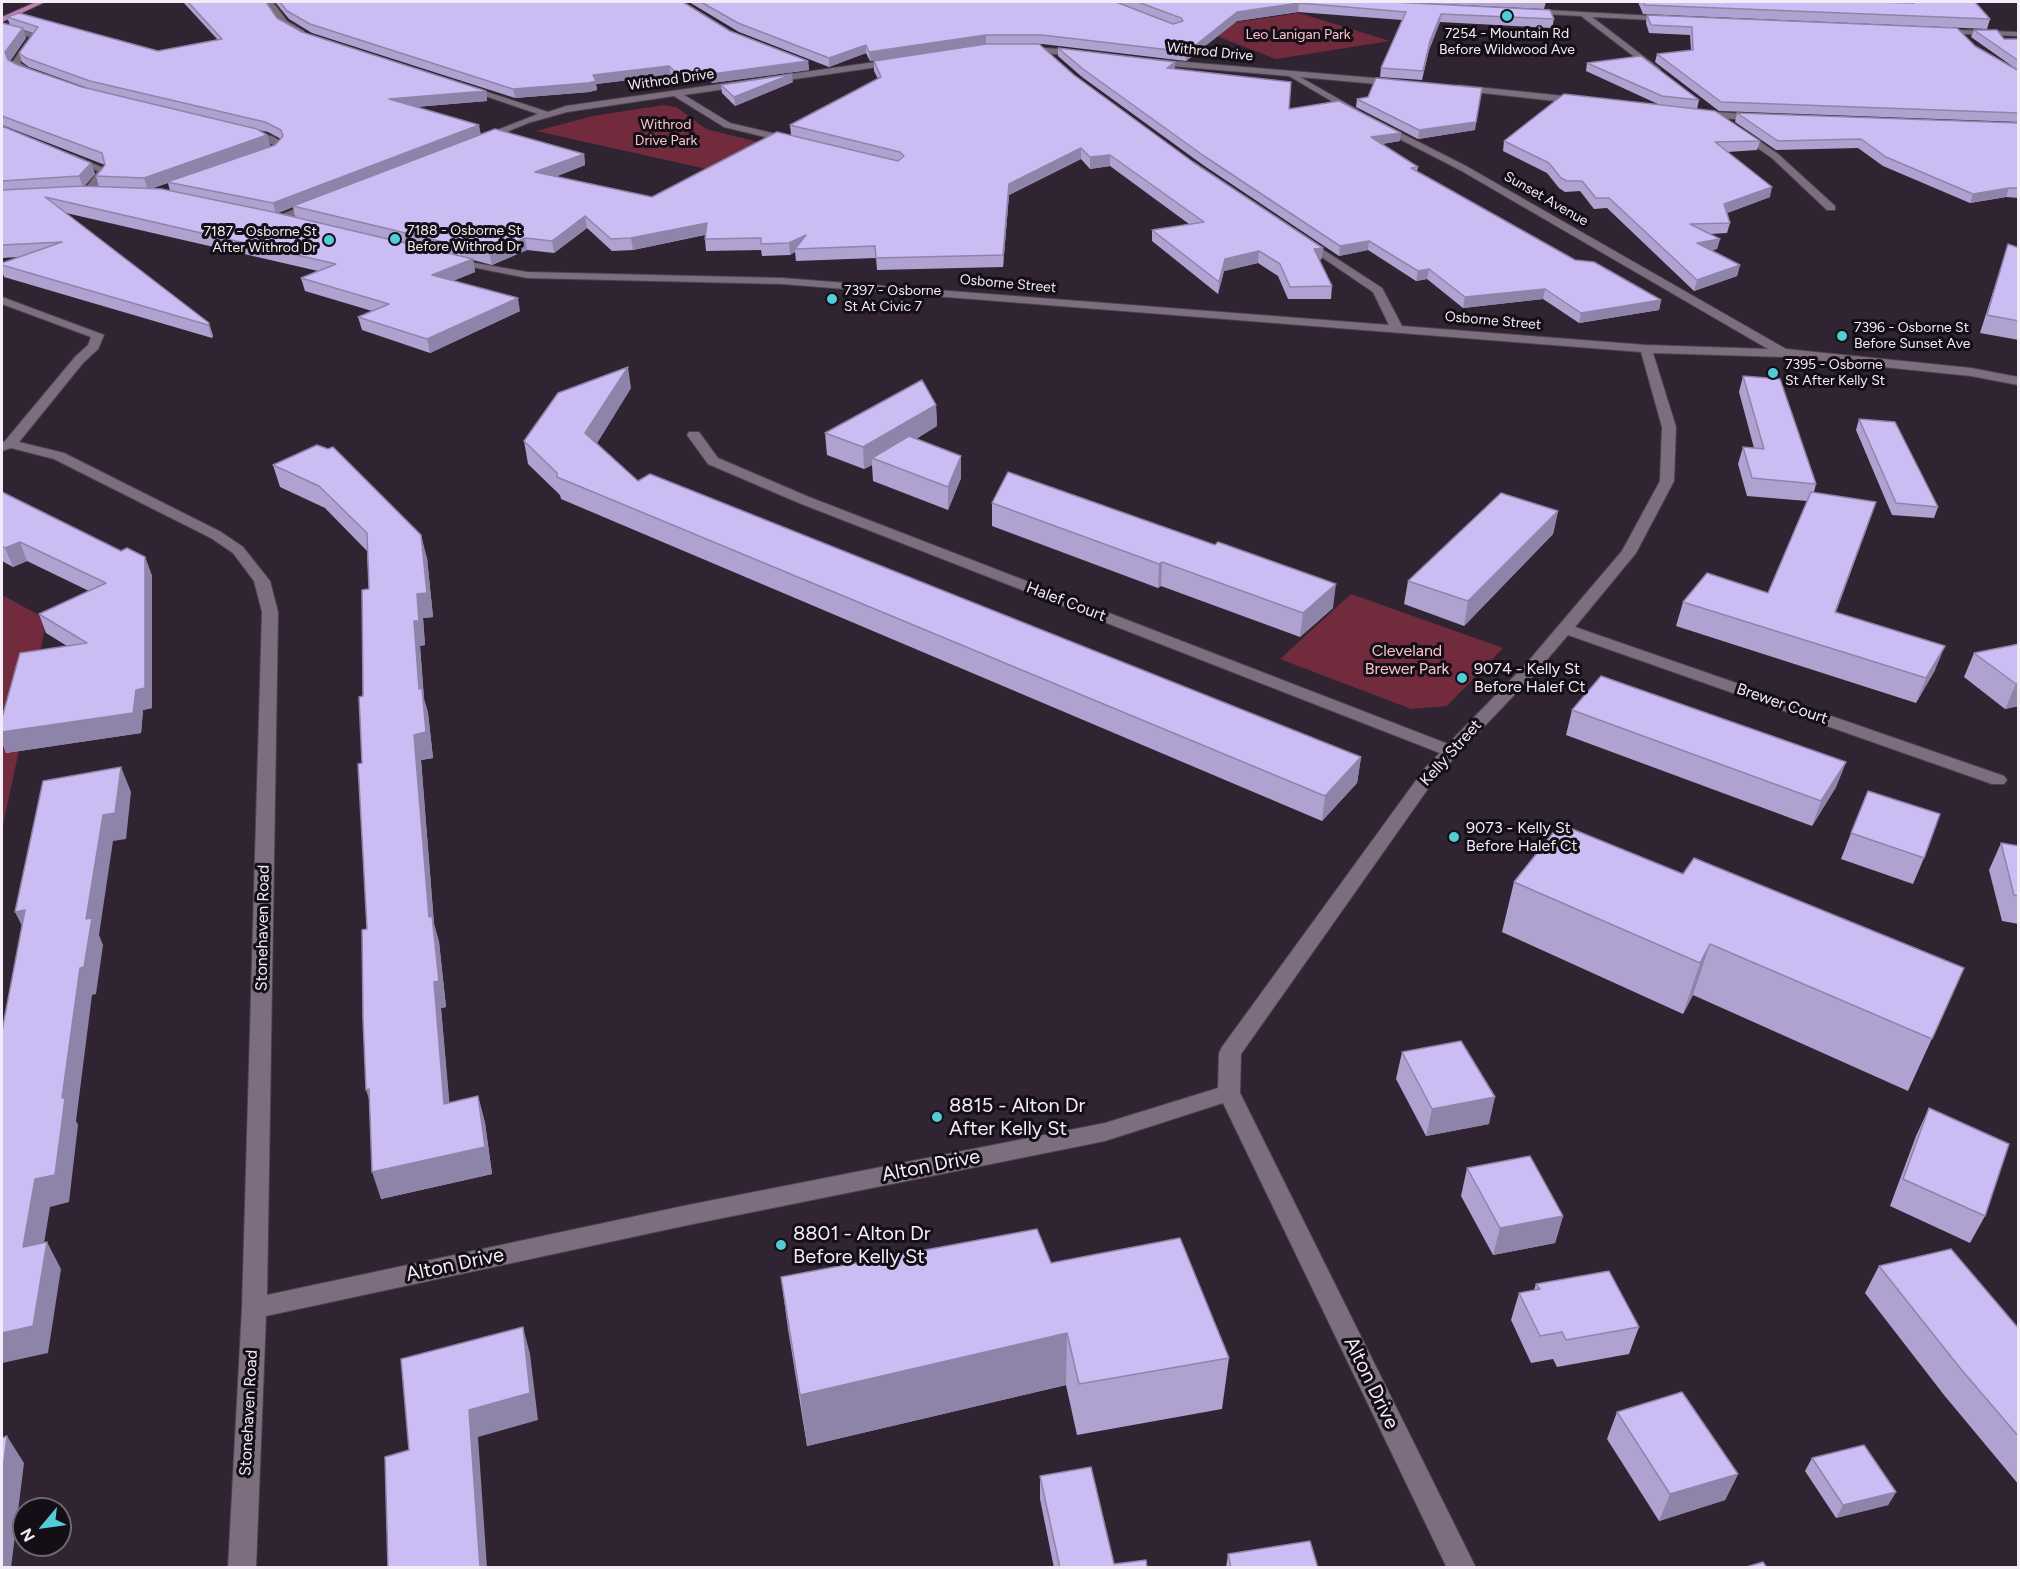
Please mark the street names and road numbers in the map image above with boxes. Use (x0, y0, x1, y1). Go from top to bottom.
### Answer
street label: Withrod Drive (1166, 39, 1254, 65)
street label: Withrod Drive (627, 66, 715, 94)
street label: Sunset Avenue (1501, 168, 1591, 230)
street label: Osborne Street (959, 271, 1057, 297)
street label: Osborne Street (1444, 308, 1542, 334)
street label: Halef Court (1024, 578, 1108, 626)
street label: Brewer Court (1734, 679, 1830, 729)
street label: Kelly Street (1416, 716, 1486, 790)
street label: Stonehaven Road (252, 865, 274, 991)
street label: Alton Drive (880, 1145, 982, 1187)
street label: Alton Drive (404, 1243, 506, 1287)
street label: Alton Drive (1338, 1333, 1404, 1433)
street label: Stonehaven Road (236, 1349, 262, 1477)

